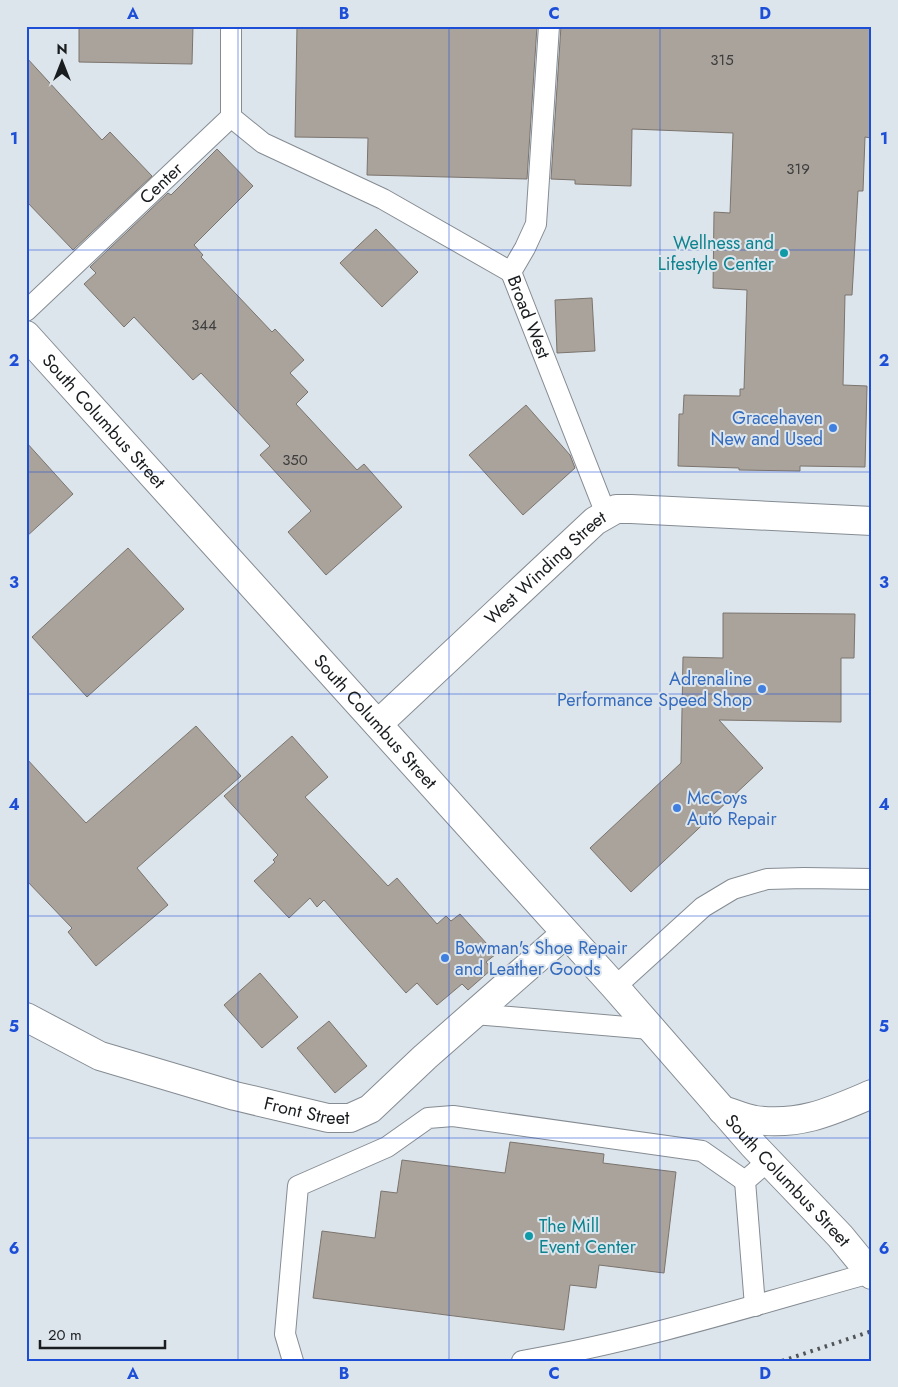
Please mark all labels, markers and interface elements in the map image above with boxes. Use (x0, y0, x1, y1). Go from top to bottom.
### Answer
text: A (126, 2, 139, 25)
text: B (339, 2, 349, 25)
text: C (548, 2, 560, 25)
text: D (759, 2, 771, 25)
north arrow (38, 38, 88, 88)
text: N (56, 39, 68, 59)
house number: 315 (710, 49, 734, 71)
text: 1 (10, 127, 18, 150)
text: 1 (880, 127, 888, 150)
street label: Center (134, 156, 189, 210)
house number: 319 (786, 158, 810, 180)
place label: Wellness and Lifestyle Center (658, 230, 775, 277)
marker: Wellness and Lifestyle Center (778, 247, 790, 259)
street label: Broad West (501, 272, 557, 363)
house number: 344 (191, 314, 217, 336)
street label: South Columbus Street (36, 348, 172, 495)
text: 2 (9, 349, 19, 372)
text: 2 (879, 349, 889, 372)
place label: Gracehaven New and Used (711, 405, 823, 452)
marker: Gracehaven New and Used (827, 422, 839, 434)
house number: 350 (282, 449, 308, 471)
street label: West Winding Street (479, 504, 611, 631)
text: 3 (9, 571, 19, 594)
text: 3 (879, 571, 889, 594)
street label: South Columbus Street (307, 649, 444, 795)
place label: Adrenaline Performance Speed Shop (557, 666, 752, 713)
marker: Adrenaline Performance Speed Shop (756, 683, 768, 695)
place label: McCoys Auto Repair (687, 785, 777, 832)
text: 4 (8, 793, 20, 816)
text: 4 (878, 793, 890, 816)
marker: McCoys Auto Repair (671, 802, 683, 814)
place label: Bowman's Shoe Repair and Leather Goods (455, 935, 628, 982)
marker: Bowman's Shoe Repair and Leather Goods (439, 952, 451, 964)
text: 5 (9, 1015, 19, 1038)
text: 5 (879, 1015, 889, 1038)
street label: Front Street (261, 1090, 350, 1131)
street label: South Columbus Street (719, 1108, 857, 1253)
place label: The Mill Event Center (539, 1213, 637, 1260)
marker: The Mill Event Center (523, 1230, 535, 1242)
text: 6 (9, 1237, 19, 1260)
text: 6 (879, 1237, 889, 1260)
scale bar (40, 1317, 165, 1349)
text: 20 m (48, 1324, 82, 1346)
text: A (126, 1362, 139, 1385)
text: B (339, 1362, 349, 1385)
text: C (548, 1362, 560, 1385)
text: D (759, 1362, 771, 1385)

